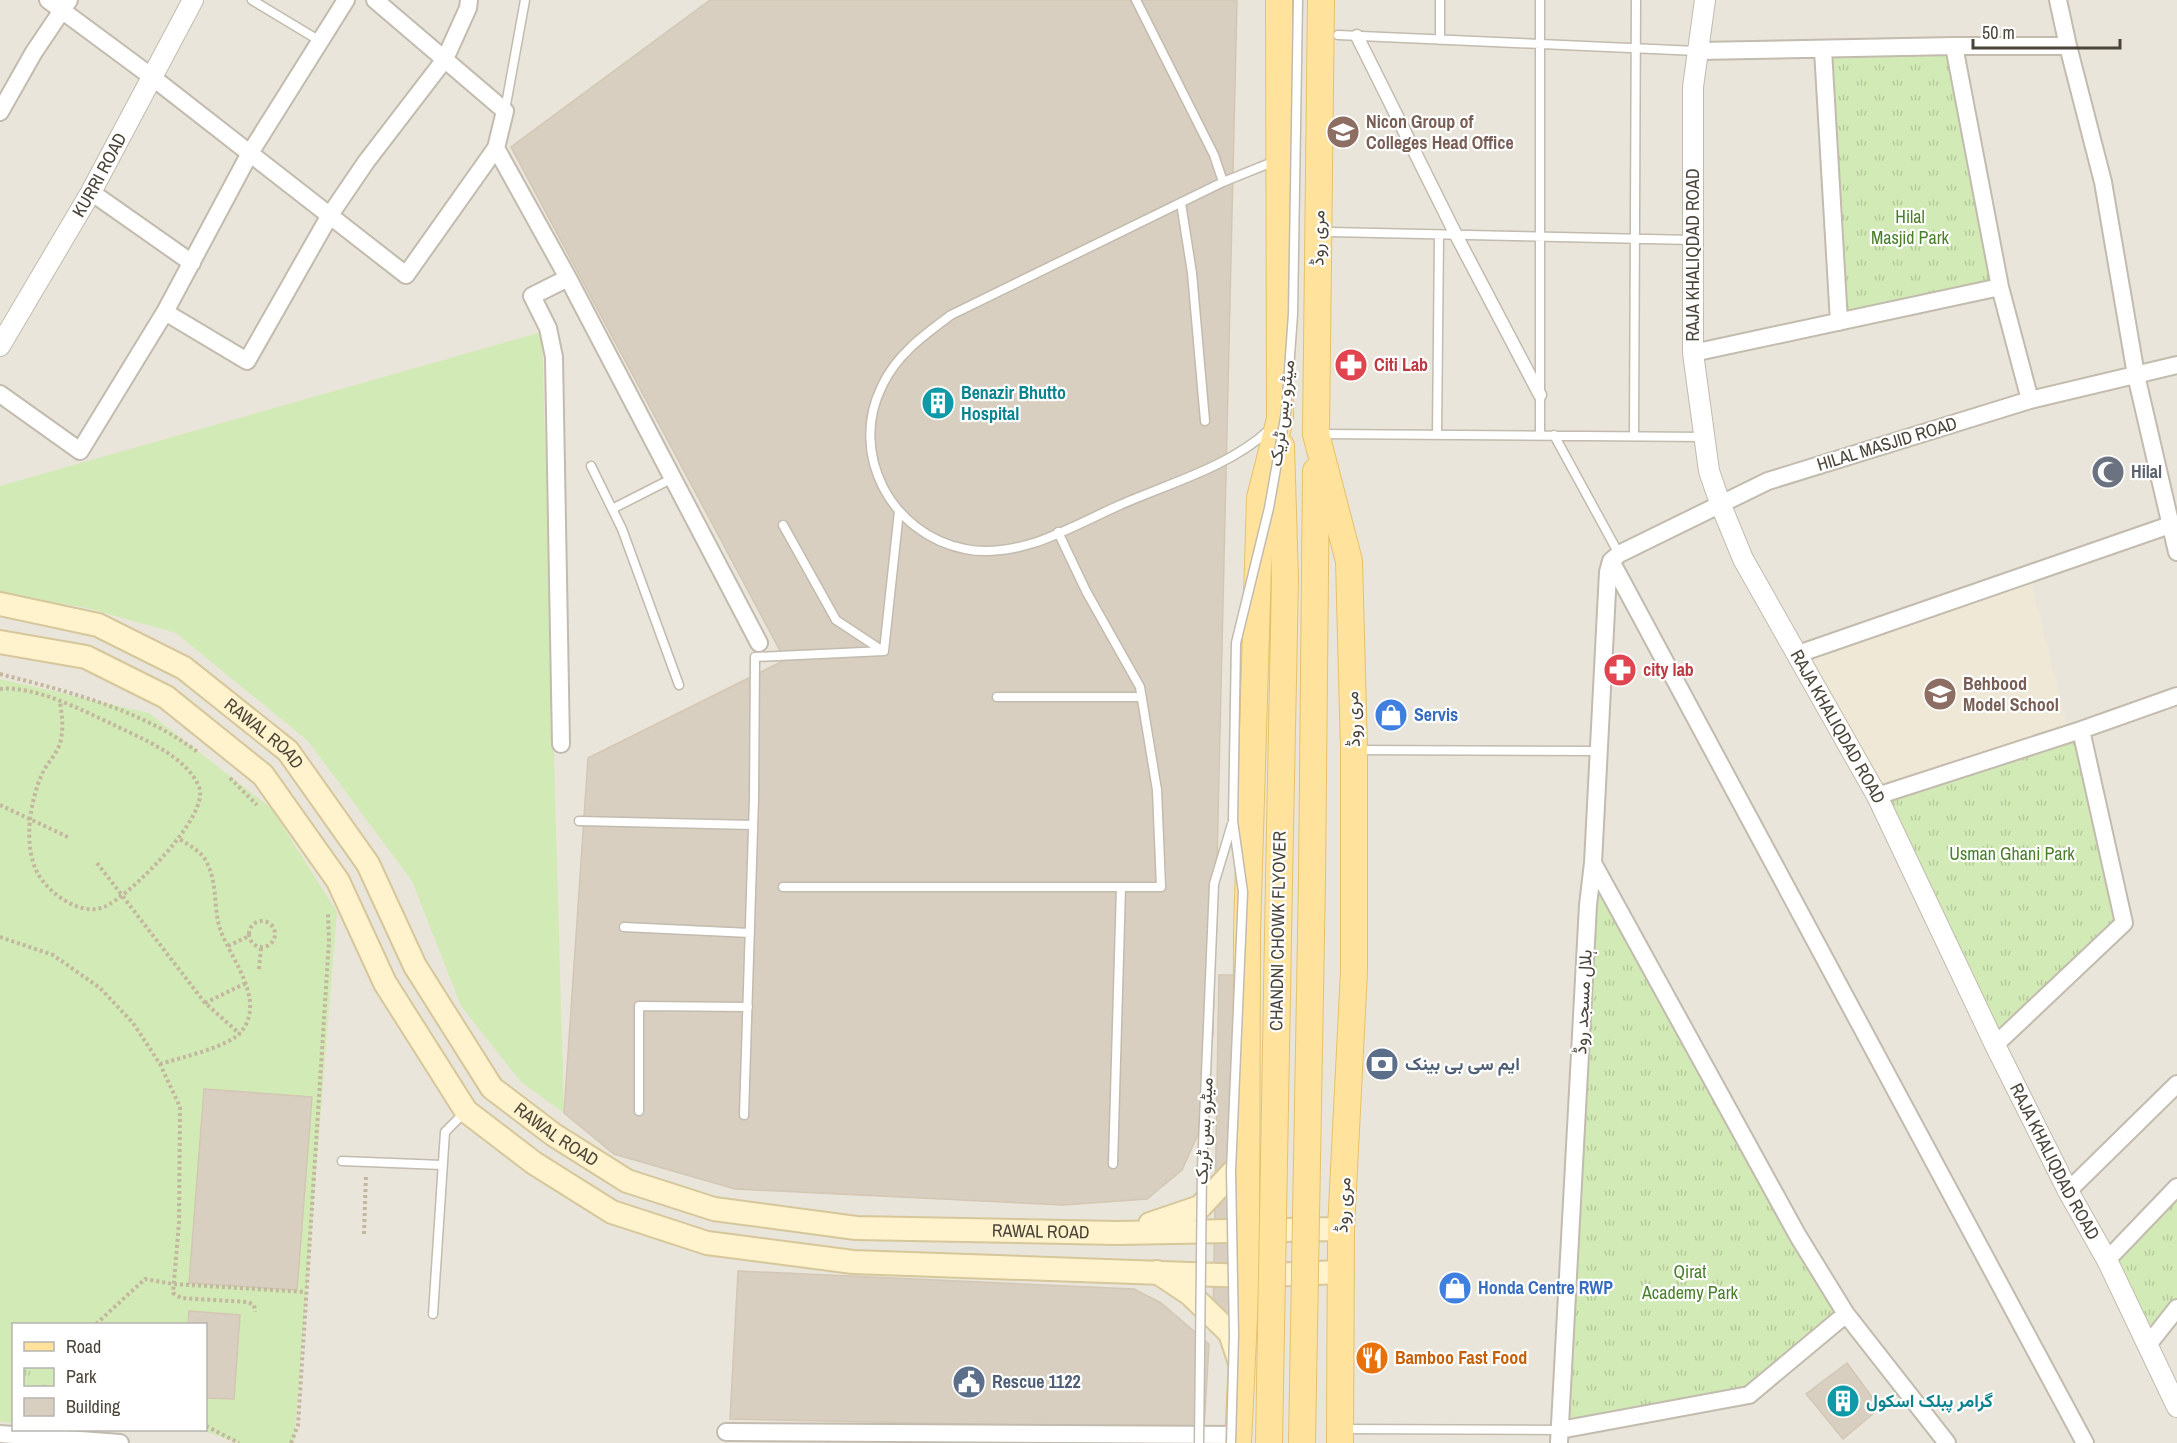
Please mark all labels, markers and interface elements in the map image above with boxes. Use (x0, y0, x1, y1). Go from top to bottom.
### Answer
scale bar (1973, 12, 2120, 50)
text: 50 m (1982, 20, 2015, 45)
place label: Nicon Group of Colleges Head Office (1366, 109, 1514, 155)
school or university icon: Nicon Group of Colleges Head Office (1325, 114, 1361, 150)
street label: KURRI ROAD (66, 128, 132, 222)
street label: RAJA KHALIQDAD ROAD (1680, 168, 1705, 342)
park label: Hilal Masjid Park (1871, 204, 1950, 250)
street label: مری روڈ (1305, 210, 1330, 266)
pharmacy icon: Citi Lab (1333, 347, 1369, 383)
place label: Citi Lab (1374, 352, 1428, 377)
street label: میٹرو بس ٹریک (1263, 358, 1300, 468)
place label: Benazir Bhutto Hospital (961, 380, 1066, 426)
building icon: Benazir Bhutto Hospital (920, 385, 956, 421)
street label: HILAL MASJID ROAD (1814, 410, 1960, 477)
mosque icon: Hilal (2090, 454, 2126, 490)
place label: Hilal (2131, 459, 2162, 484)
street label: RAJA KHALIQDAD ROAD (1785, 645, 1892, 808)
pharmacy icon: city lab (1602, 652, 1638, 688)
place label: city lab (1643, 657, 1694, 682)
place label: Behbood Model School (1963, 671, 2059, 717)
school or university icon: Behbood Model School (1922, 676, 1958, 712)
street label: مری روڈ (1339, 691, 1366, 747)
street label: RAWAL ROAD (219, 692, 310, 774)
shop icon: Servis (1373, 697, 1409, 733)
place label: Servis (1414, 702, 1458, 727)
street label: CHANDNI CHOWK FLYOVER (1263, 831, 1292, 1031)
park label: Usman Ghani Park (1949, 841, 2075, 866)
street label: ہلال مسجد روڈ (1567, 949, 1598, 1055)
bank icon: ایم سی بی بینک (1364, 1046, 1400, 1082)
place label: ایم سی بی بینک (1405, 1051, 1520, 1076)
street label: میٹرو بس ٹریک (1188, 1077, 1219, 1185)
street label: RAJA KHALIQDAD ROAD (2004, 1079, 2106, 1244)
street label: RAWAL ROAD (509, 1096, 604, 1172)
street label: مری روڈ (1329, 1176, 1356, 1234)
street label: RAWAL ROAD (992, 1218, 1090, 1244)
park label: Qirat Academy Park (1641, 1259, 1739, 1305)
shop icon: Honda Centre RWP (1437, 1270, 1473, 1306)
place label: Honda Centre RWP (1478, 1275, 1613, 1300)
legend (12, 1323, 207, 1431)
text: Road (66, 1334, 101, 1359)
restaurant icon: Bamboo Fast Food (1354, 1340, 1390, 1376)
place label: Bamboo Fast Food (1395, 1345, 1527, 1370)
text: Park (66, 1364, 97, 1389)
public building icon: Rescue 1122 (951, 1364, 987, 1400)
place label: Rescue 1122 (992, 1369, 1081, 1394)
building icon: گرامر پبلک اسکول (1825, 1383, 1861, 1419)
place label: گرامر پبلک اسکول (1866, 1388, 1993, 1413)
text: Building (66, 1394, 121, 1419)

